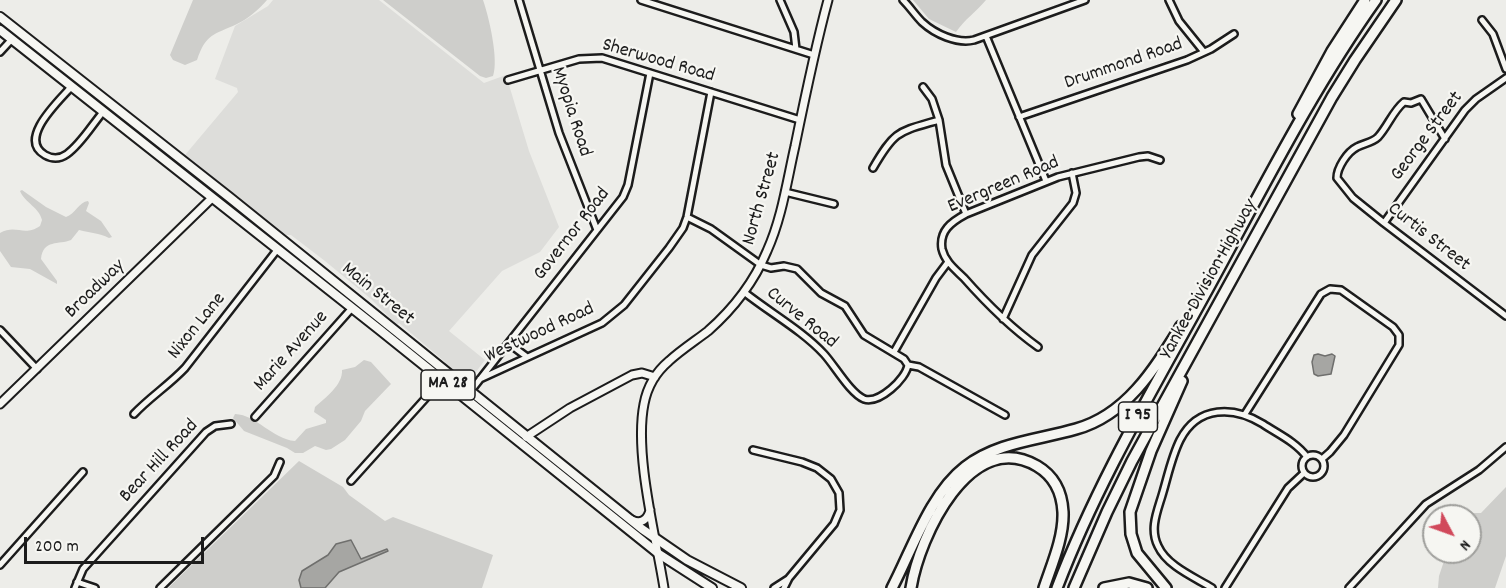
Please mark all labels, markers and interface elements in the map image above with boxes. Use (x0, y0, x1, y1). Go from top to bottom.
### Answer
street label: Sherwood Road (599, 34, 717, 90)
street label: Drummond Road (1062, 34, 1186, 96)
street label: Myopia Road (544, 64, 596, 160)
street label: George Street (1387, 87, 1469, 187)
street label: North Street (738, 150, 788, 248)
street label: Evergreen Road (945, 152, 1063, 220)
street label: Governor Road (529, 184, 617, 286)
street label: Yankee Division Highway (1156, 196, 1264, 364)
street label: Curtis Street (1382, 198, 1474, 278)
street label: Broadway (61, 255, 131, 325)
street label: Main Street (336, 258, 418, 332)
street label: Curve Road (760, 283, 842, 355)
street label: Nixon Lane (164, 289, 232, 365)
street label: Westwood Road (481, 298, 599, 370)
street label: Marie Avenue (250, 307, 334, 397)
road number: MA 28 (421, 370, 475, 400)
road number: I 95 (1118, 402, 1158, 432)
street label: Bear Hill Road (115, 415, 205, 509)
north arrow (1422, 504, 1482, 564)
scale bar (27, 525, 207, 563)
text: N (1453, 534, 1476, 555)
text: 200 m (35, 535, 79, 560)

